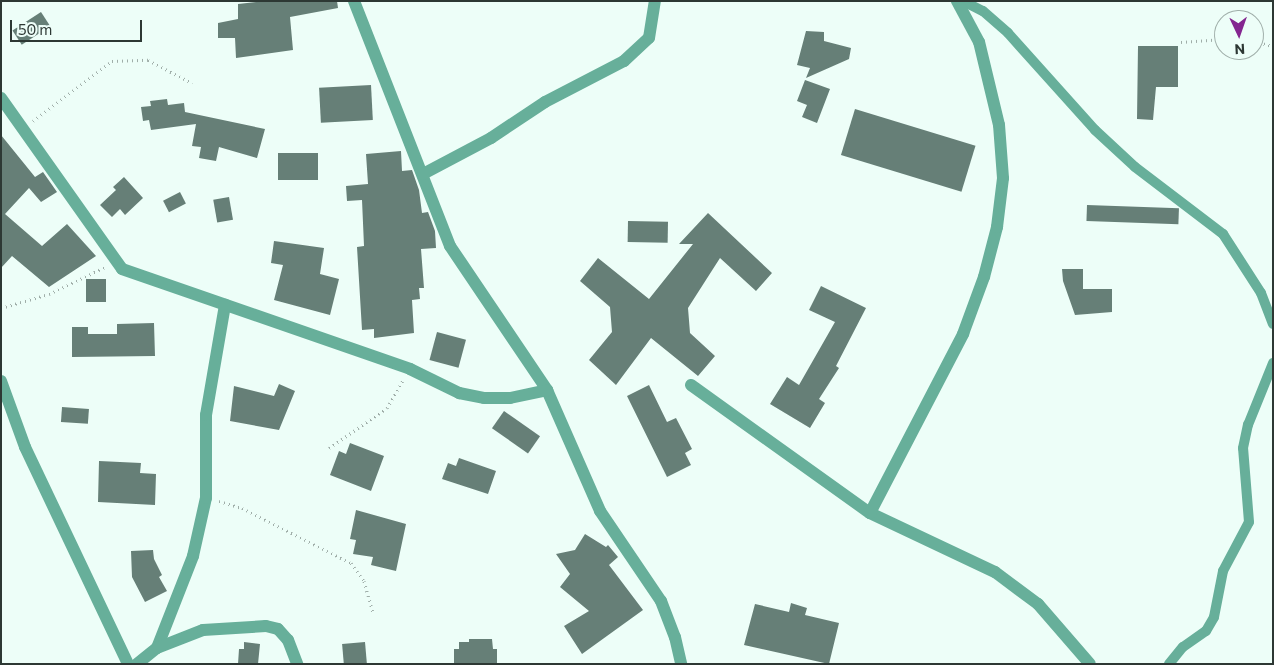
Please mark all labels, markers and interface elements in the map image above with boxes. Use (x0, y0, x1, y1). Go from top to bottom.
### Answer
scale bar (12, 10, 145, 42)
north arrow (1214, 10, 1264, 60)
text: 50 m (18, 20, 52, 38)
text: N (1234, 41, 1245, 58)

